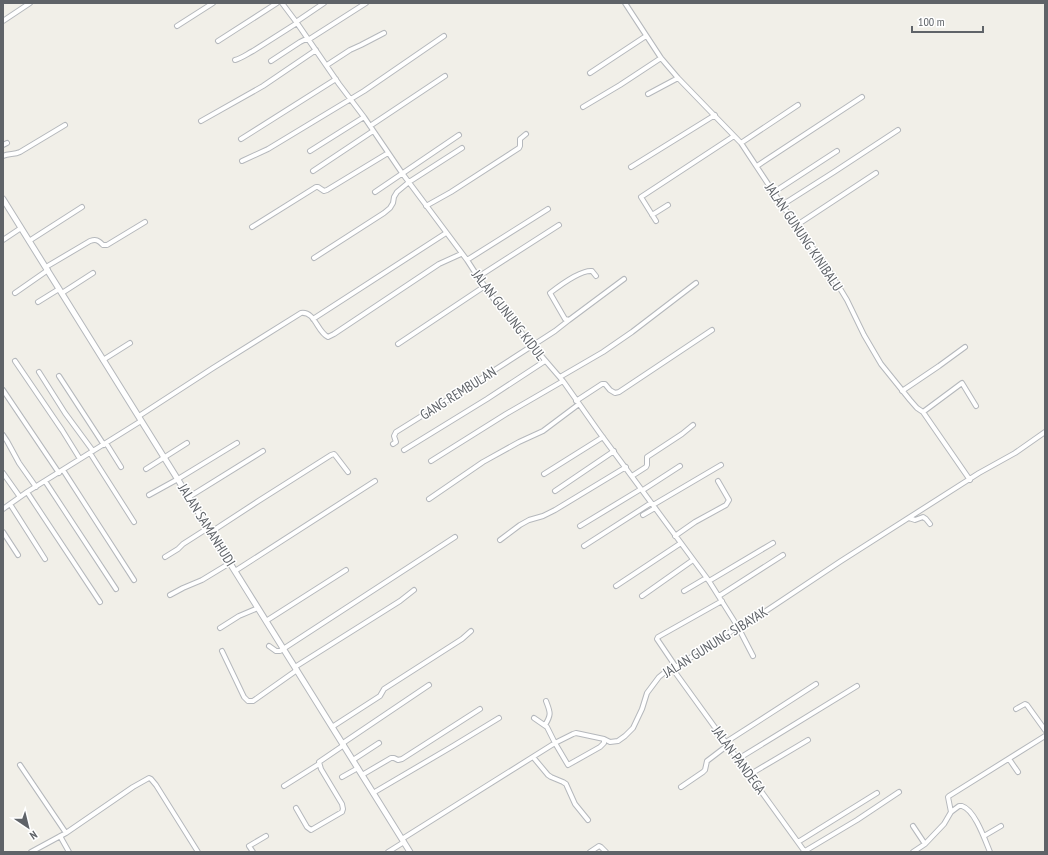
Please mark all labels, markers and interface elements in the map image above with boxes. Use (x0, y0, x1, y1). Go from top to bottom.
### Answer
scale bar (912, 8, 983, 34)
text: 100 m (918, 14, 945, 29)
street label: JALAN GUNUNG KINIBALU (761, 179, 847, 295)
street label: JALAN GUNUNG KIDUL (467, 265, 550, 364)
street label: GANG REMBULAN (417, 362, 499, 424)
street label: JALAN SAMANHUDI (174, 479, 240, 570)
street label: JALAN GUNUNG SIBAYAK (658, 602, 771, 682)
street label: JALAN PANDEGA (708, 722, 770, 798)
north arrow (8, 807, 48, 847)
text: N (27, 828, 40, 843)

